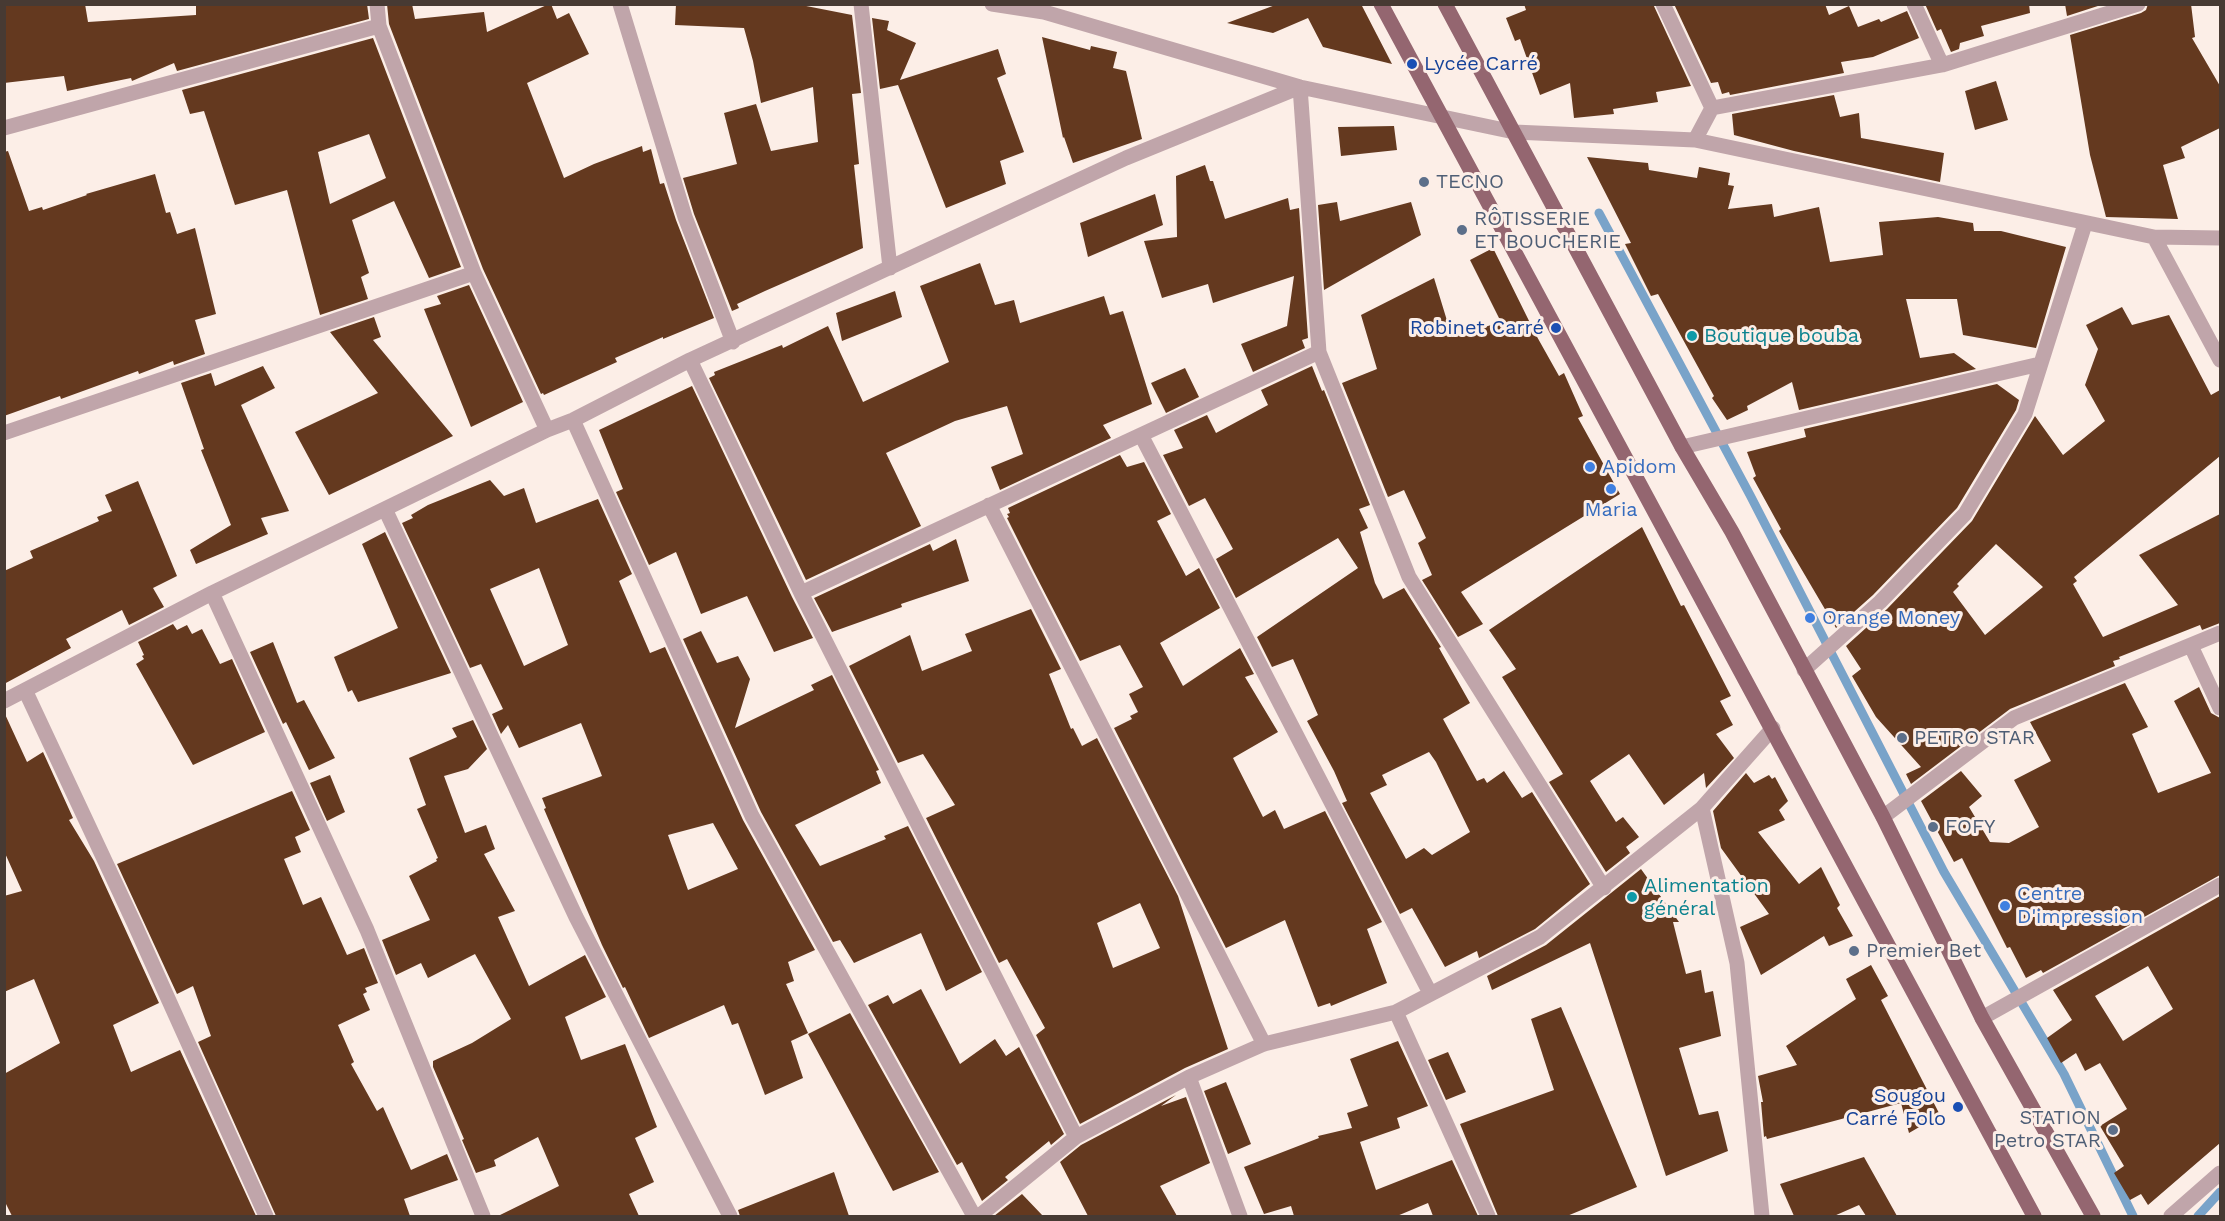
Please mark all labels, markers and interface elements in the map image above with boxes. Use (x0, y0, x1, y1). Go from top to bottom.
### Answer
place label: Lycée Carré (1424, 52, 1538, 76)
marker: Lycée Carré (1405, 57, 1419, 71)
place label: TECNO (1436, 170, 1504, 194)
marker: TECNO (1417, 175, 1431, 189)
place label: RÔTISSERIE ET BOUCHERIE (1474, 207, 1621, 254)
marker: RÔTISSERIE ET BOUCHERIE (1455, 223, 1469, 237)
place label: Robinet Carré (1410, 316, 1544, 340)
marker: Robinet Carré (1549, 321, 1563, 335)
place label: Boutique bouba (1704, 324, 1859, 348)
marker: Boutique bouba (1685, 329, 1699, 343)
place label: Apidom (1602, 455, 1677, 479)
marker: Apidom (1583, 460, 1597, 474)
marker: Maria (1604, 482, 1618, 496)
place label: Maria (1584, 498, 1638, 522)
place label: Orange Money (1822, 606, 1960, 630)
marker: Orange Money (1803, 611, 1817, 625)
place label: PETRO STAR (1914, 726, 2035, 750)
marker: PETRO STAR (1895, 731, 1909, 745)
place label: FOFY (1945, 815, 1996, 839)
marker: FOFY (1926, 820, 1940, 834)
place label: Alimentation général (1644, 874, 1769, 921)
place label: Centre D'impression (2017, 882, 2143, 929)
marker: Alimentation général (1625, 890, 1639, 904)
marker: Centre D'impression (1998, 899, 2012, 913)
place label: Premier Bet (1866, 939, 1981, 963)
marker: Premier Bet (1847, 944, 1861, 958)
place label: Sougou Carré Folo (1845, 1084, 1946, 1131)
marker: Sougou Carré Folo (1951, 1100, 1965, 1114)
place label: STATION Petro STAR (1994, 1106, 2101, 1153)
marker: STATION Petro STAR (2106, 1123, 2120, 1137)

